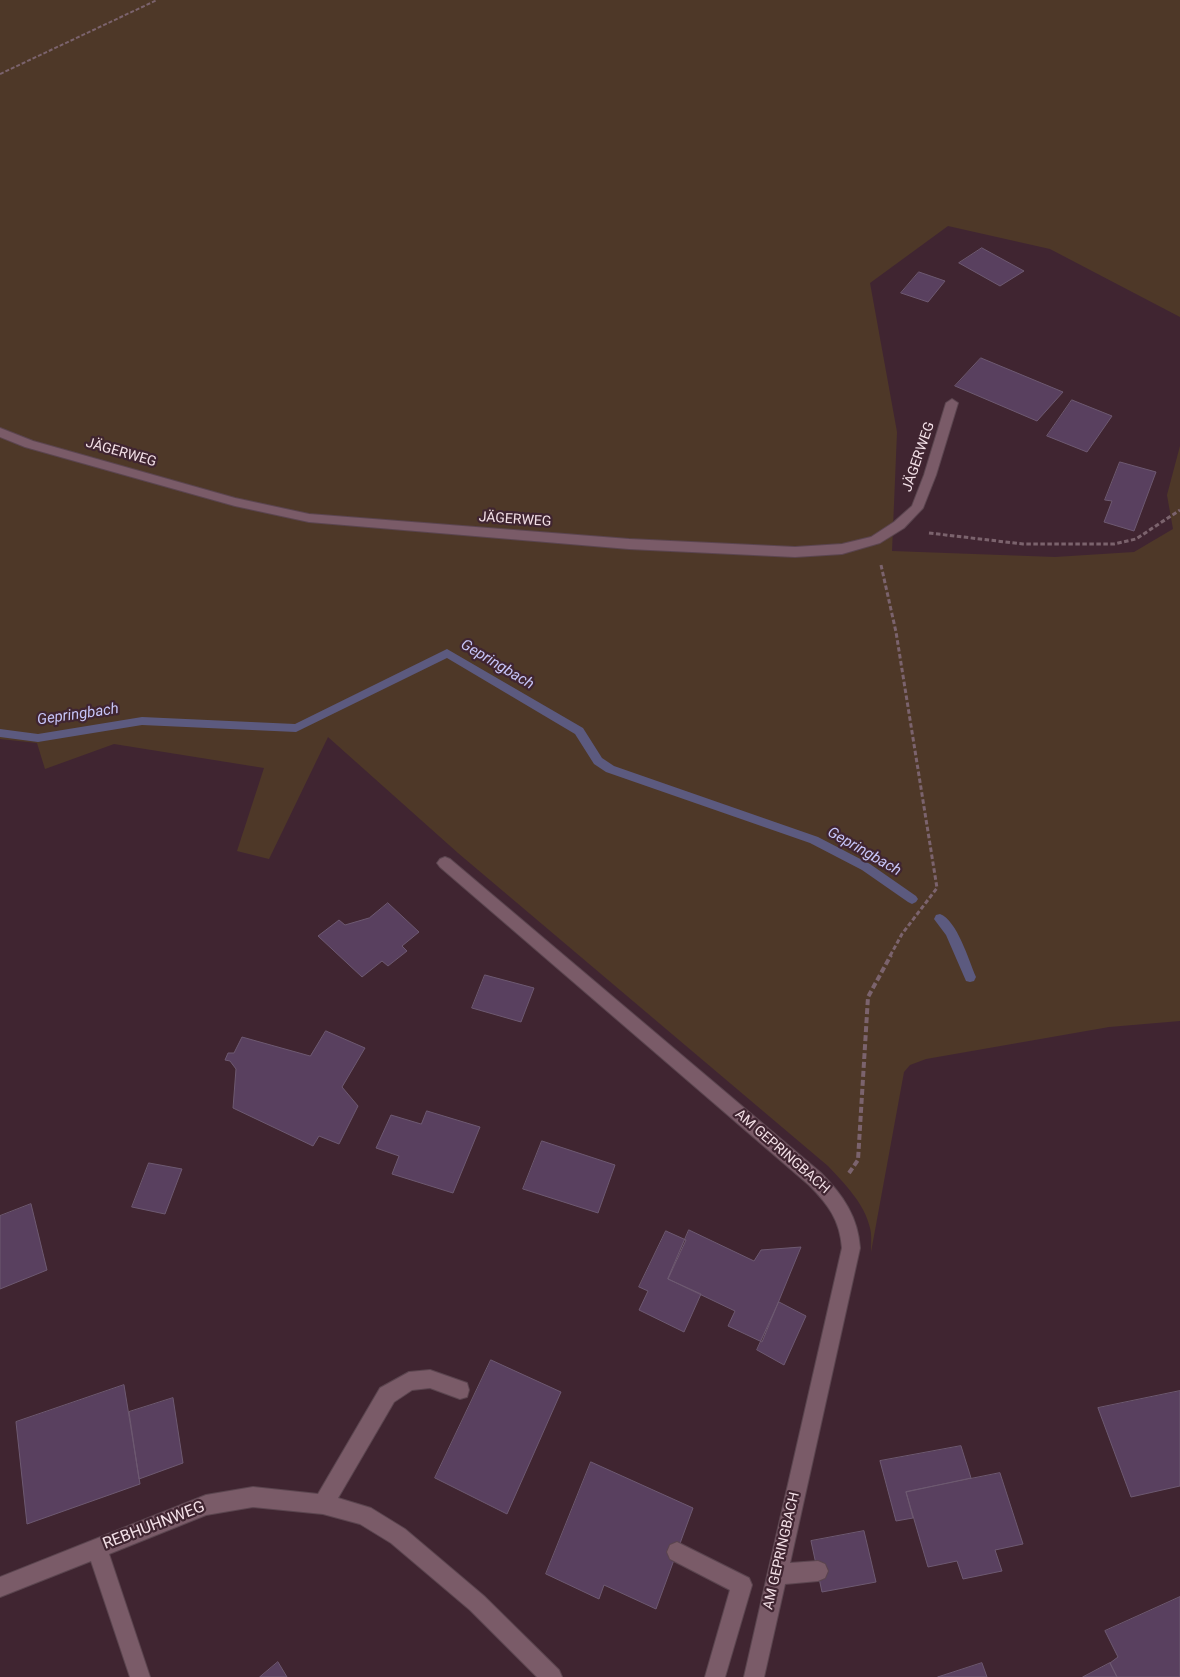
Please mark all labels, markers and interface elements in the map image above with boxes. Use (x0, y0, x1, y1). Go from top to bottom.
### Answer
street label: JÄGERWEG (899, 420, 939, 494)
street label: JÄGERWEG (84, 435, 158, 471)
street label: JÄGERWEG (478, 509, 552, 531)
water label: Gepringbach (457, 636, 537, 694)
water label: Gepringbach (36, 700, 120, 730)
water label: Gepringbach (824, 824, 904, 880)
street label: AM GEPRINGBACH (731, 1106, 833, 1198)
street label: AM GEPRINGBACH (760, 1491, 804, 1611)
street label: REBHUHNWEG (100, 1498, 208, 1554)

